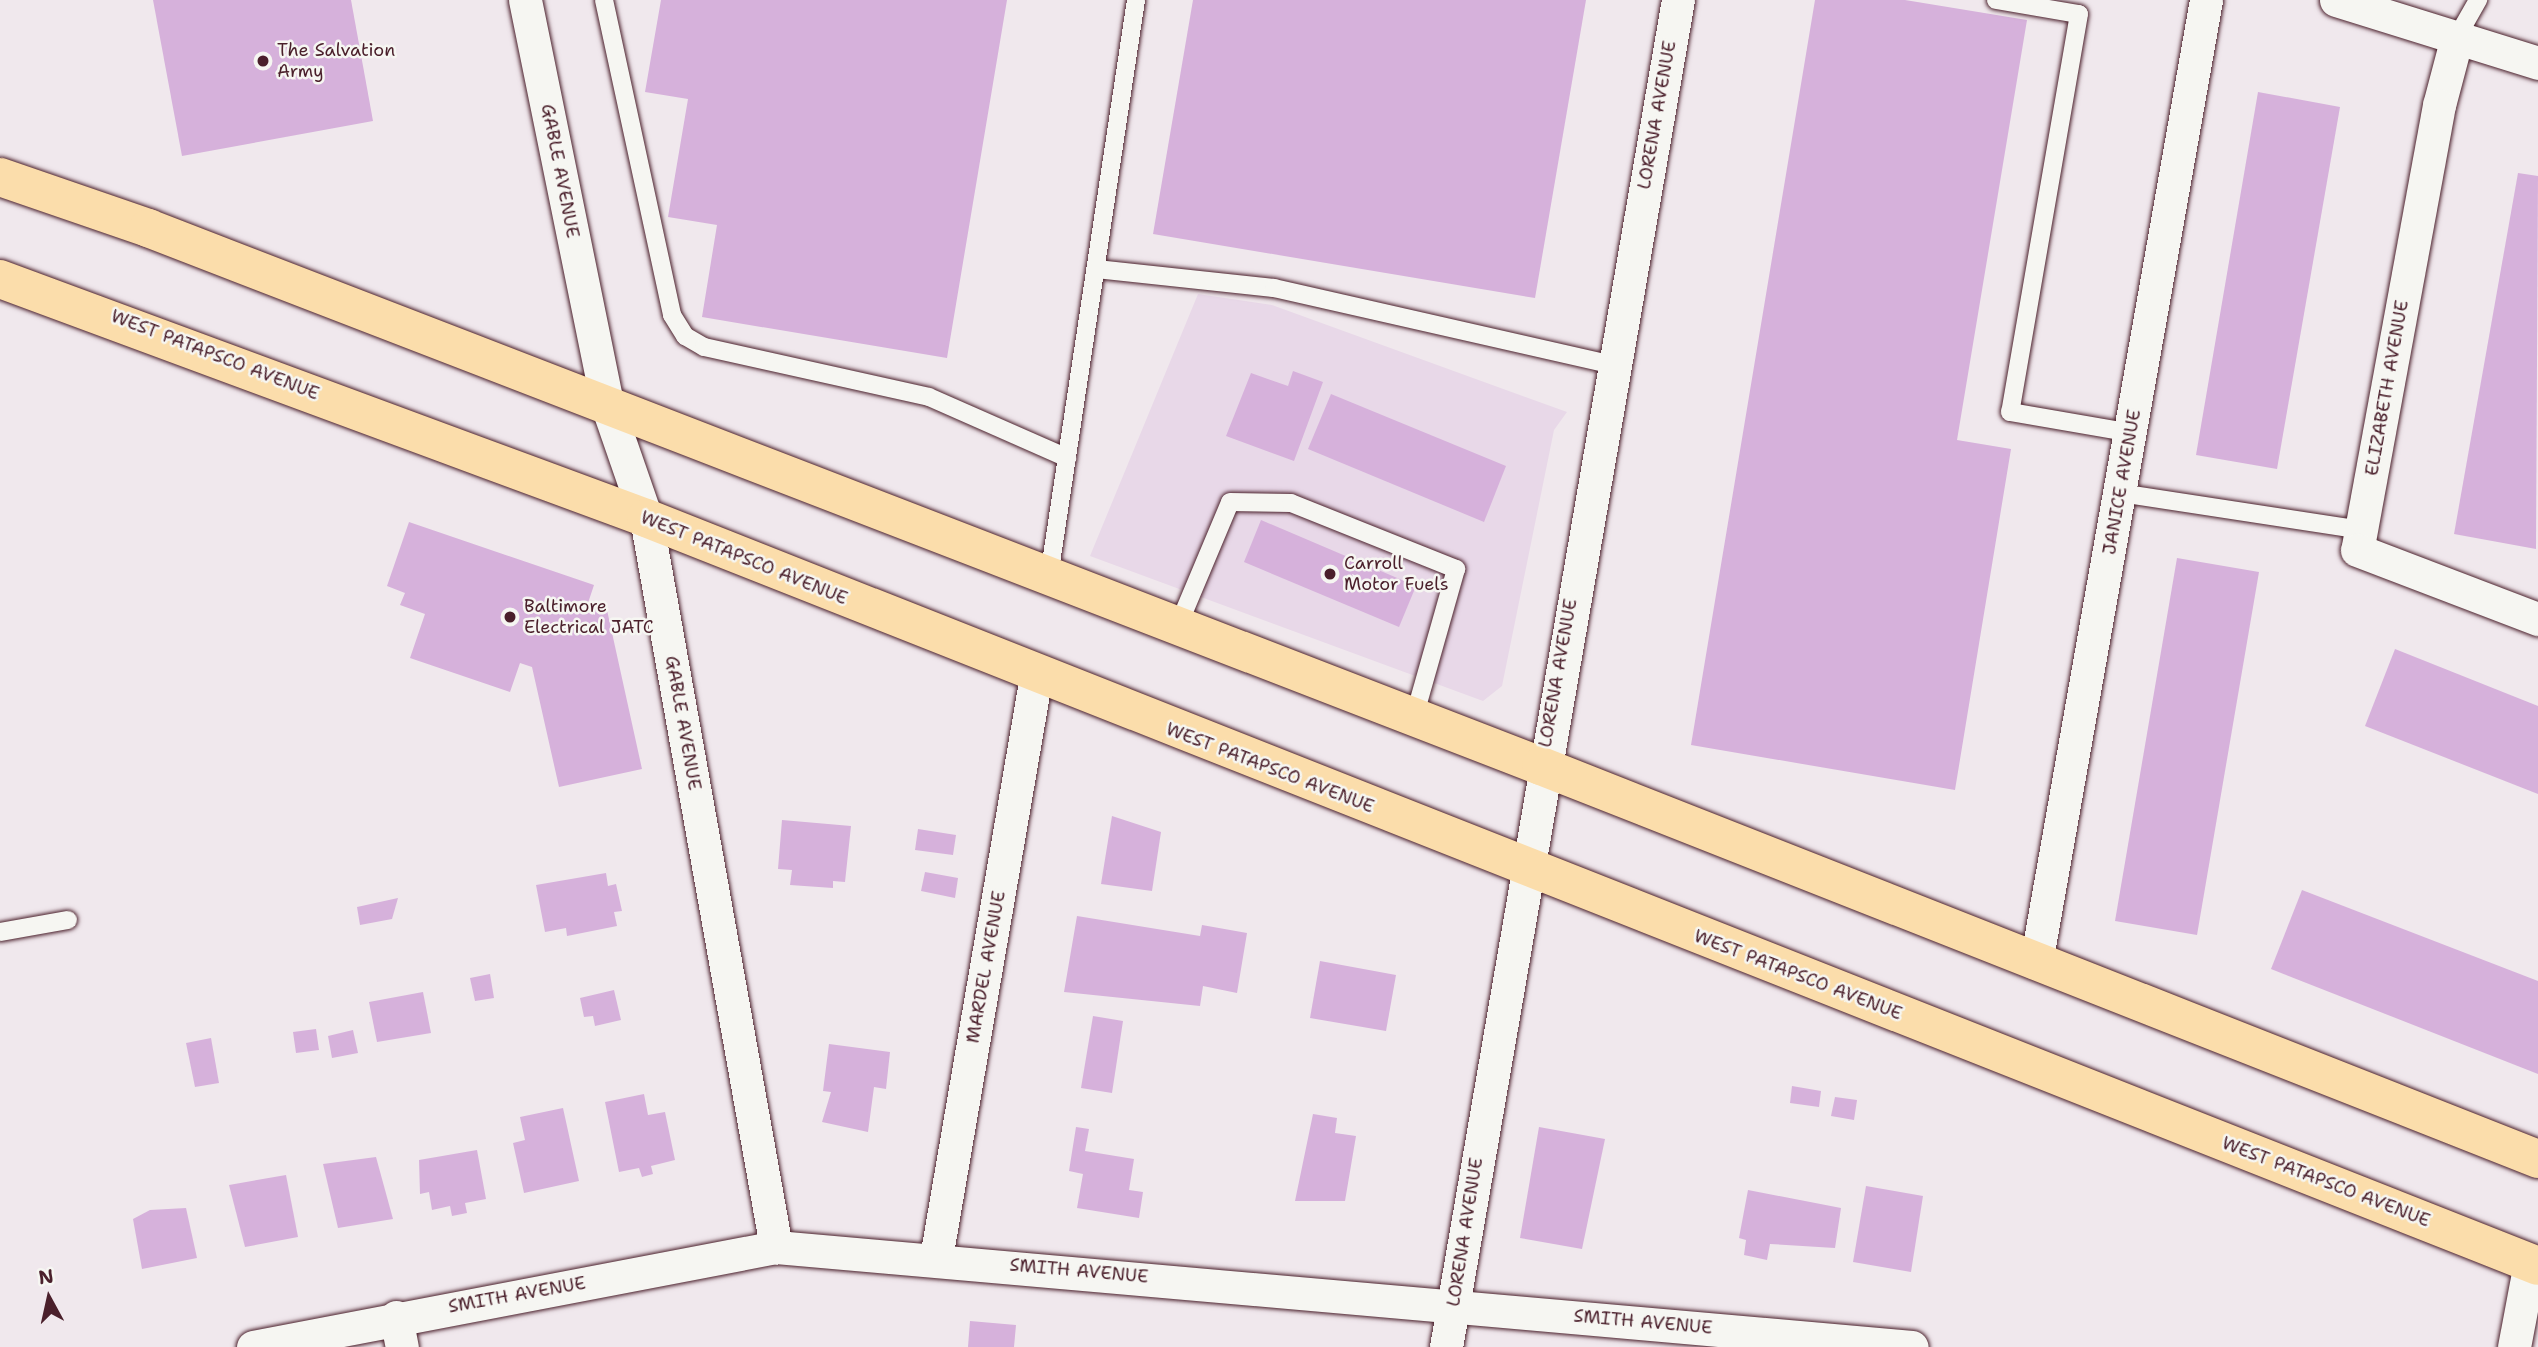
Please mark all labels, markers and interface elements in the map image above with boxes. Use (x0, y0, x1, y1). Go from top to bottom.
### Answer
street label: LORENA AVENUE (1633, 39, 1681, 191)
place label: The Salvation Army (277, 40, 395, 82)
marker: The Salvation Army (255, 53, 271, 69)
street label: GABLE AVENUE (536, 102, 584, 240)
street label: ELIZABETH AVENUE (2361, 298, 2413, 478)
street label: WEST PATAPSCO AVENUE (108, 305, 322, 405)
street label: JANICE AVENUE (2099, 408, 2145, 556)
street label: WEST PATAPSCO AVENUE (637, 507, 851, 609)
place label: Carroll Motor Fuels (1344, 553, 1449, 596)
marker: Carroll Motor Fuels (1322, 566, 1338, 582)
place label: Baltimore Electrical JATC (524, 596, 654, 638)
street label: LORENA AVENUE (1534, 597, 1582, 749)
marker: Baltimore Electrical JATC (502, 609, 518, 625)
street label: GABLE AVENUE (661, 654, 705, 792)
street label: WEST PATAPSCO AVENUE (1163, 718, 1377, 818)
street label: MARDEL AVENUE (962, 889, 1010, 1045)
street label: WEST PATAPSCO AVENUE (1691, 925, 1905, 1025)
street label: WEST PATAPSCO AVENUE (2219, 1132, 2433, 1232)
street label: LORENA AVENUE (1443, 1156, 1487, 1308)
street label: SMITH AVENUE (1009, 1254, 1149, 1288)
north arrow (14, 1263, 84, 1333)
text: N (37, 1263, 55, 1290)
street label: SMITH AVENUE (447, 1272, 587, 1318)
street label: SMITH AVENUE (1573, 1305, 1713, 1339)

